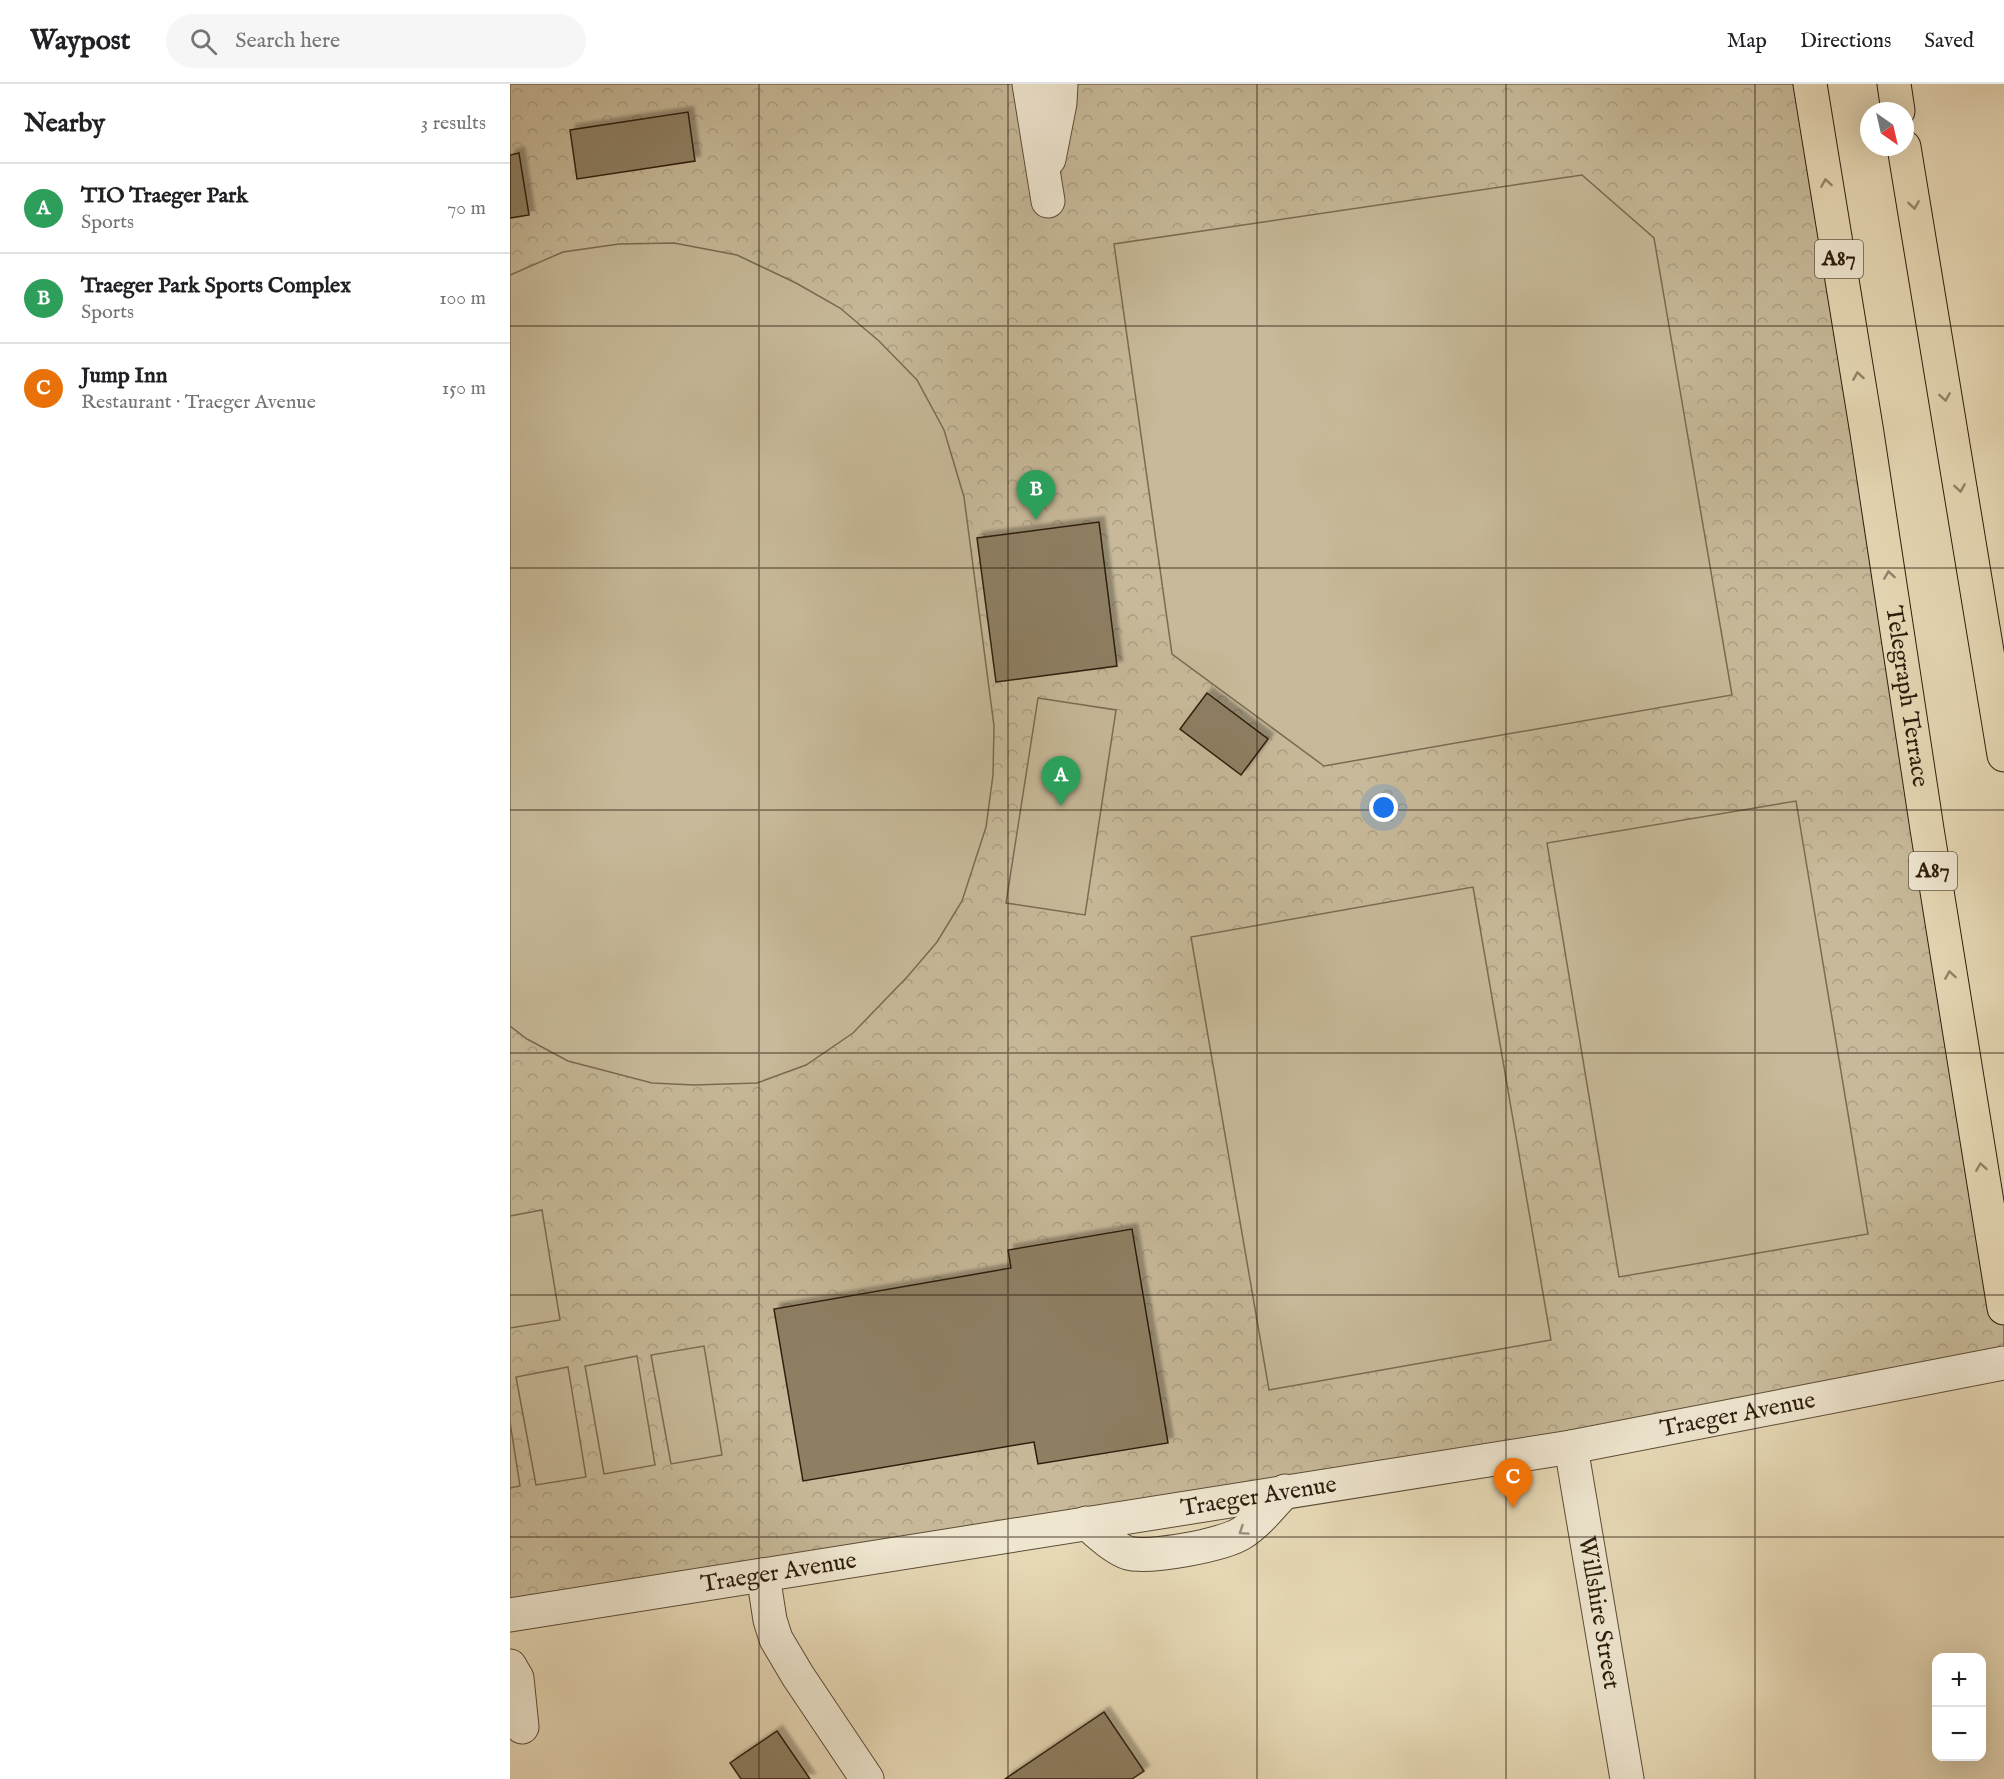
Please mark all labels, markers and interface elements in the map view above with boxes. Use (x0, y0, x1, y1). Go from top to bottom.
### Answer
search box (166, 14, 586, 68)
text: Waypost (30, 24, 130, 59)
icon: search (187, 25, 220, 58)
text: Search here (235, 27, 340, 55)
text: Map (1727, 28, 1767, 55)
text: Directions (1800, 28, 1891, 55)
text: Saved (1924, 28, 1974, 55)
north arrow (1860, 102, 1914, 156)
text: Nearby (24, 107, 105, 140)
text: 3 results (421, 111, 486, 136)
one-way arrow (1820, 179, 1833, 189)
text: TIO Traeger Park (81, 182, 248, 210)
text: A (37, 196, 50, 221)
text: 70 m (447, 196, 486, 221)
one-way arrow (1907, 200, 1919, 209)
text: Sports (81, 210, 134, 235)
road number: A87 (1815, 240, 1863, 278)
text: Traeger Park Sports Complex (81, 272, 351, 300)
text: B (37, 286, 50, 311)
text: 100 m (439, 286, 486, 311)
text: Sports (81, 300, 134, 325)
text: Jump Inn (81, 362, 167, 390)
one-way arrow (1852, 371, 1865, 381)
text: C (36, 376, 51, 401)
text: 150 m (442, 376, 486, 401)
text: Restaurant · Traeger Avenue (81, 390, 316, 415)
one-way arrow (1939, 393, 1951, 402)
pin: B (1016, 470, 1056, 520)
one-way arrow (1954, 484, 1966, 493)
one-way arrow (1883, 570, 1895, 579)
street label: Telegraph Terrace (1878, 604, 1936, 789)
pin: A (1042, 756, 1080, 806)
your location (1369, 793, 1398, 822)
road number: A87 (1909, 852, 1957, 890)
one-way arrow (1945, 970, 1957, 979)
one-way arrow (1976, 1163, 1988, 1172)
street label: Traeger Avenue (1657, 1384, 1818, 1445)
pin: C (1494, 1458, 1532, 1508)
street label: Traeger Avenue (1179, 1469, 1339, 1524)
one-way arrow (1239, 1524, 1250, 1535)
street label: Willshire Street (1571, 1534, 1627, 1692)
street label: Traeger Avenue (699, 1545, 859, 1600)
map controls (1932, 1653, 1986, 1761)
button: + (1932, 1653, 1986, 1707)
button: − (1932, 1707, 1986, 1761)

